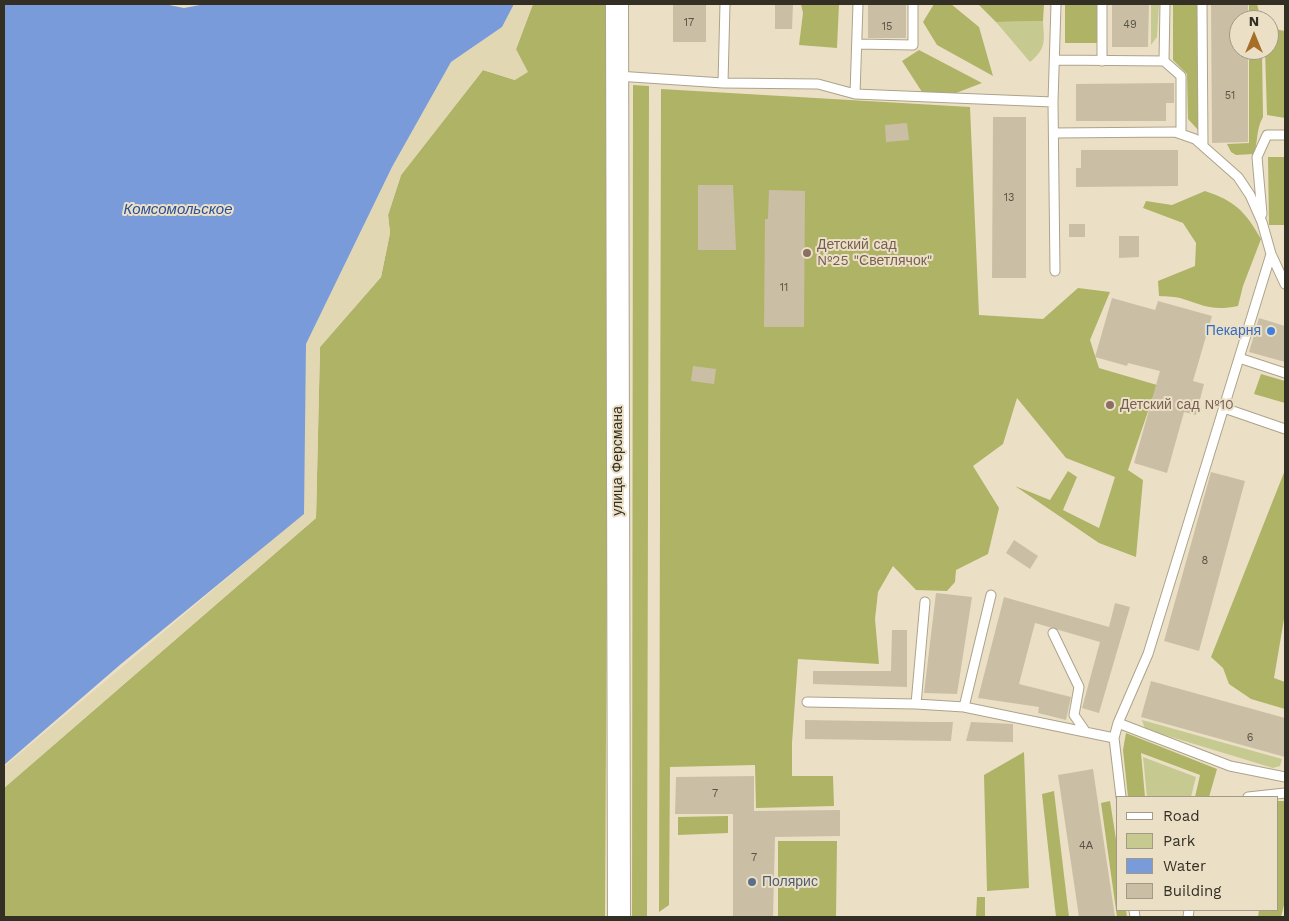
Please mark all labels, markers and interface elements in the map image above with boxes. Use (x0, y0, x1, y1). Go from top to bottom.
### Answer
north arrow (1229, 10, 1279, 60)
text: N (1249, 13, 1259, 29)
house number: 17 (684, 16, 694, 30)
house number: 49 (1123, 18, 1137, 32)
house number: 15 (882, 20, 892, 34)
house number: 51 (1225, 89, 1235, 103)
house number: 13 (1004, 191, 1014, 205)
water label: Комсомольское (123, 201, 233, 219)
place label: Детский сад №25 "Светлячок" (817, 237, 932, 270)
marker: Детский сад №25 "Светлячок" (801, 247, 813, 259)
house number: 11 (780, 281, 788, 295)
place label: Пекарня (1206, 323, 1261, 339)
marker: Пекарня (1265, 325, 1277, 337)
place label: Детский сад №10 (1120, 397, 1234, 413)
marker: Детский сад №10 (1104, 399, 1116, 411)
street label: улица Ферсмана (610, 406, 626, 516)
house number: 8 (1202, 554, 1208, 568)
house number: 6 (1247, 731, 1253, 745)
house number: 7 (712, 787, 718, 801)
legend (1116, 796, 1279, 911)
text: Road (1163, 807, 1200, 825)
text: Park (1163, 832, 1195, 850)
house number: 4А (1079, 839, 1093, 853)
house number: 7 (751, 851, 757, 865)
text: Water (1163, 857, 1206, 875)
place label: Полярис (762, 874, 818, 890)
marker: Полярис (746, 876, 758, 888)
text: Building (1163, 882, 1221, 900)

